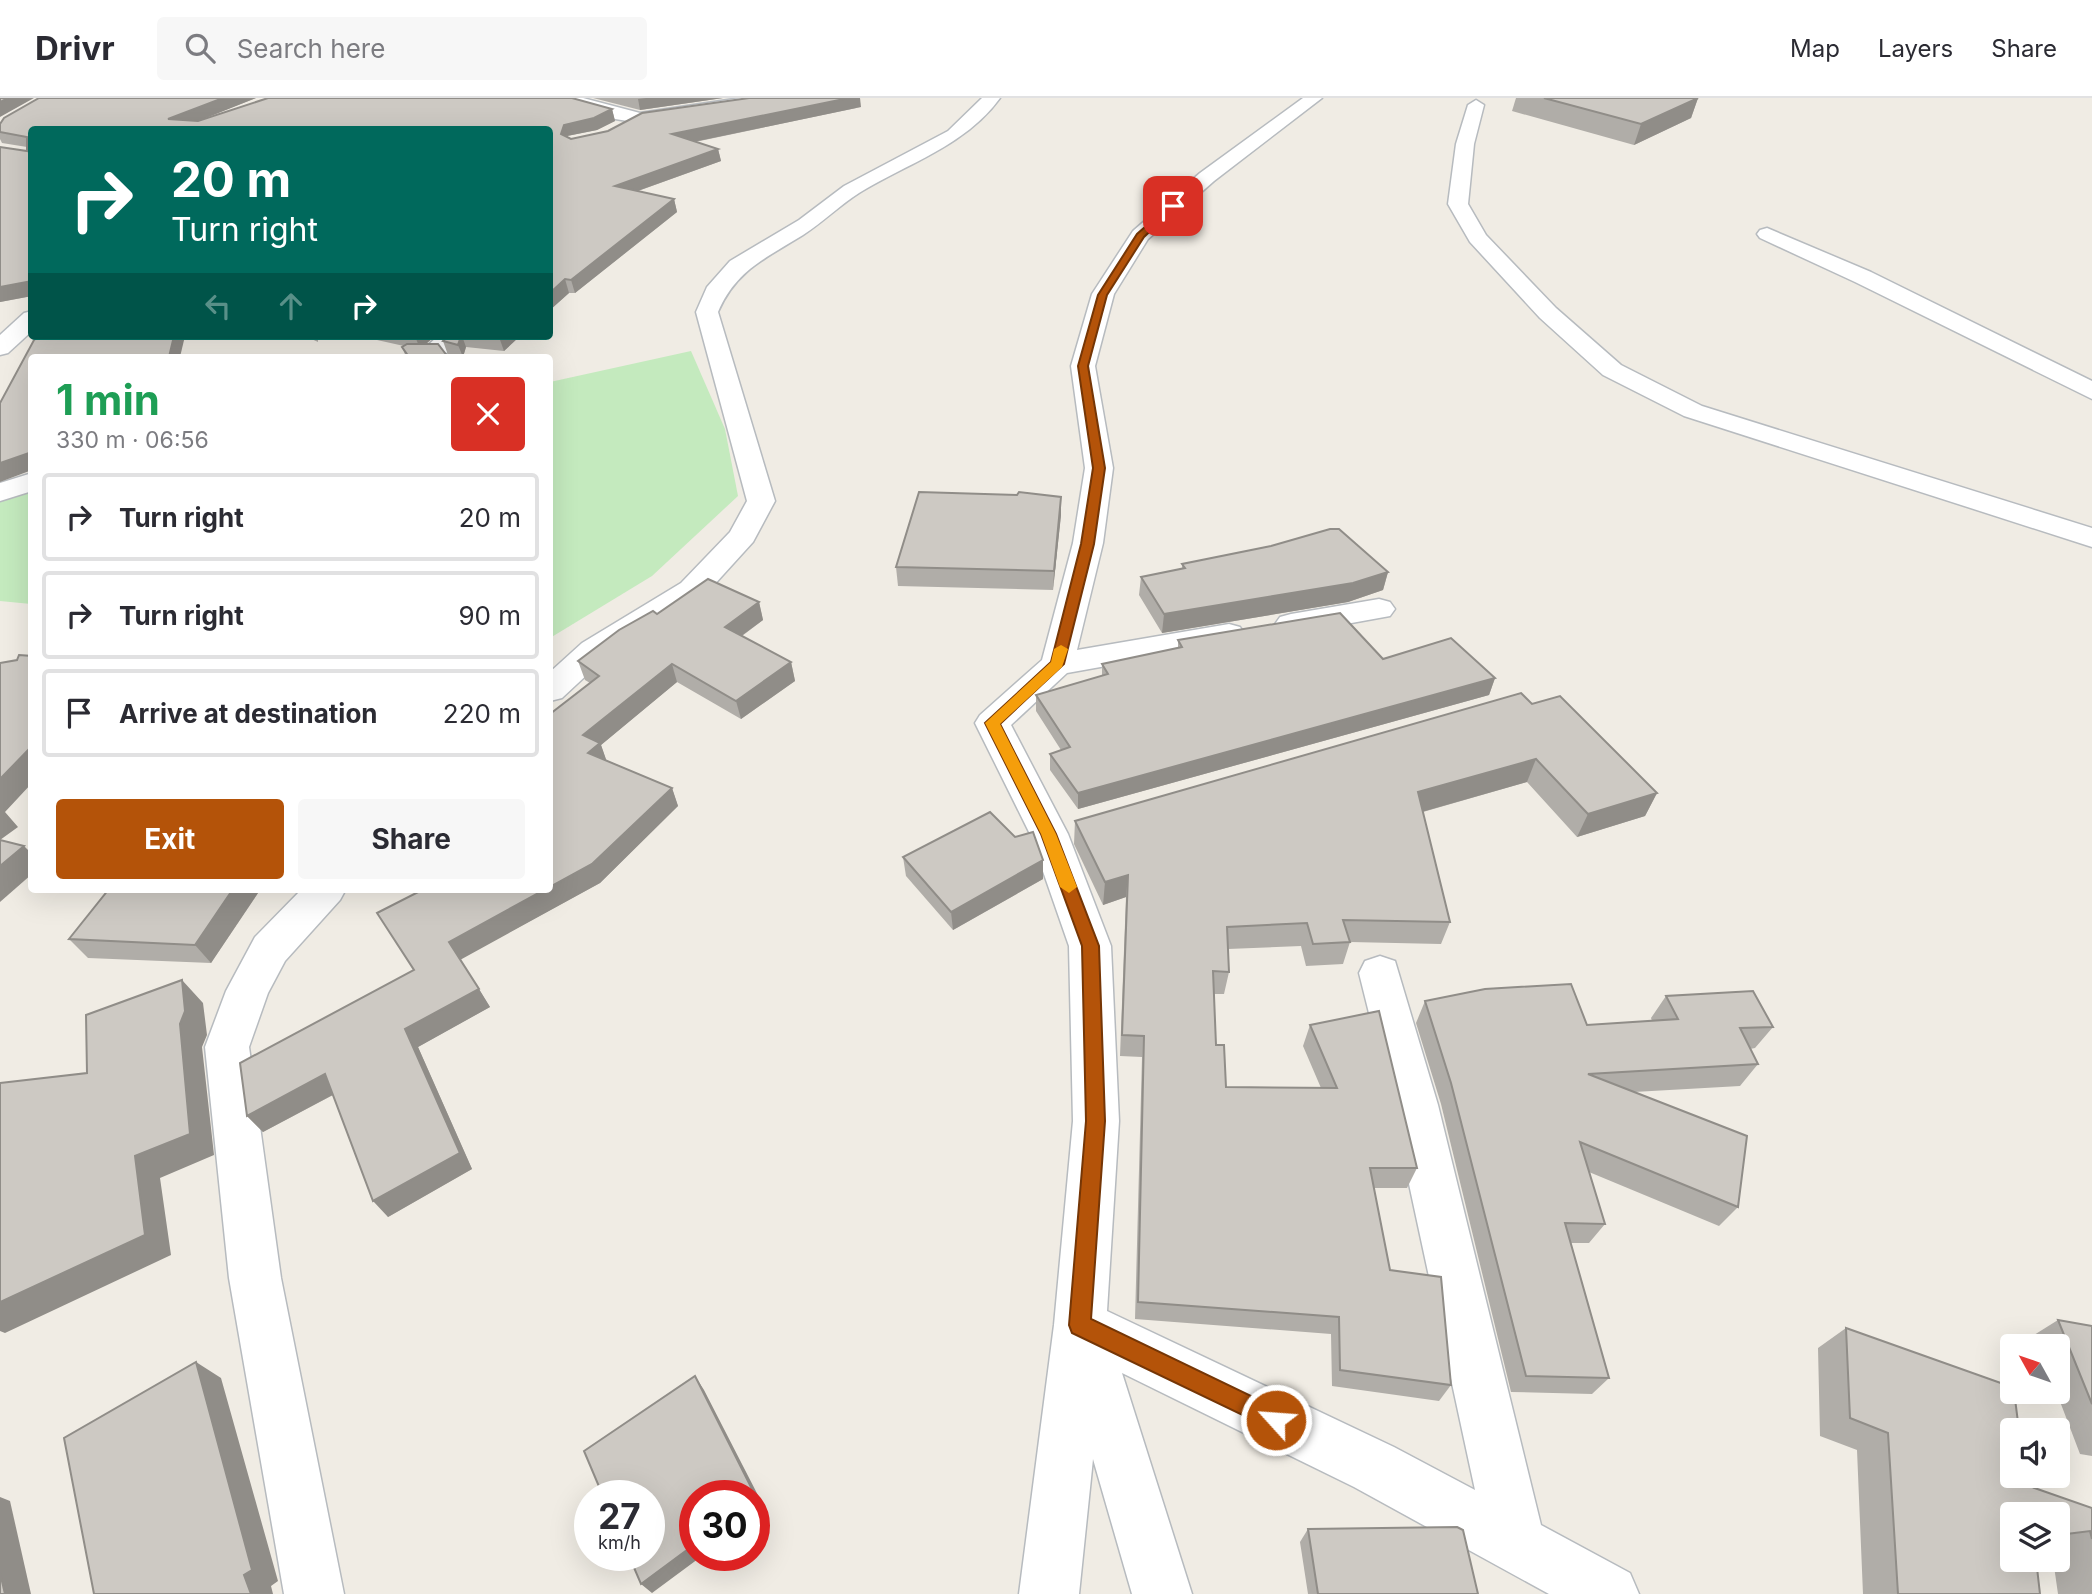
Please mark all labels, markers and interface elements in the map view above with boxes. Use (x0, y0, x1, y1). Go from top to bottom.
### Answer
search box (157, 17, 647, 80)
text: Drivr (35, 28, 115, 68)
icon: search (181, 29, 219, 67)
text: Search here (237, 33, 385, 64)
text: Map (1790, 34, 1840, 63)
text: Layers (1878, 34, 1953, 63)
text: Share (1991, 34, 2057, 63)
text: 20 m (171, 150, 291, 209)
icon: right (56, 154, 147, 245)
pin (1143, 176, 1203, 236)
icon: arrive (1154, 187, 1192, 225)
text: Turn right (171, 210, 318, 249)
icon: left (199, 287, 237, 325)
icon: ahead (272, 287, 310, 325)
icon: right (345, 287, 383, 325)
text: 1 min (56, 374, 160, 425)
button: close (451, 377, 525, 451)
text: 330 m · 06:56 (56, 426, 209, 454)
icon: right (60, 498, 98, 536)
text: Turn right (119, 502, 244, 533)
text: 20 m (459, 502, 521, 533)
icon: right (60, 596, 98, 634)
text: Turn right (119, 600, 244, 631)
text: 90 m (458, 600, 521, 631)
icon: arrive (60, 694, 98, 732)
text: Arrive at destination (119, 698, 378, 729)
text: 220 m (443, 698, 521, 729)
button: Exit (56, 799, 284, 879)
button: Share (298, 799, 525, 879)
north arrow (2000, 1334, 2070, 1404)
map controls (2000, 1334, 2070, 1572)
position arrow (1239, 1383, 1313, 1457)
button: sound (2000, 1418, 2070, 1488)
speed limit sign: 30 (679, 1480, 770, 1571)
text: 27 (598, 1495, 641, 1537)
button: layers (2000, 1502, 2070, 1572)
text: km/h (598, 1532, 641, 1553)

